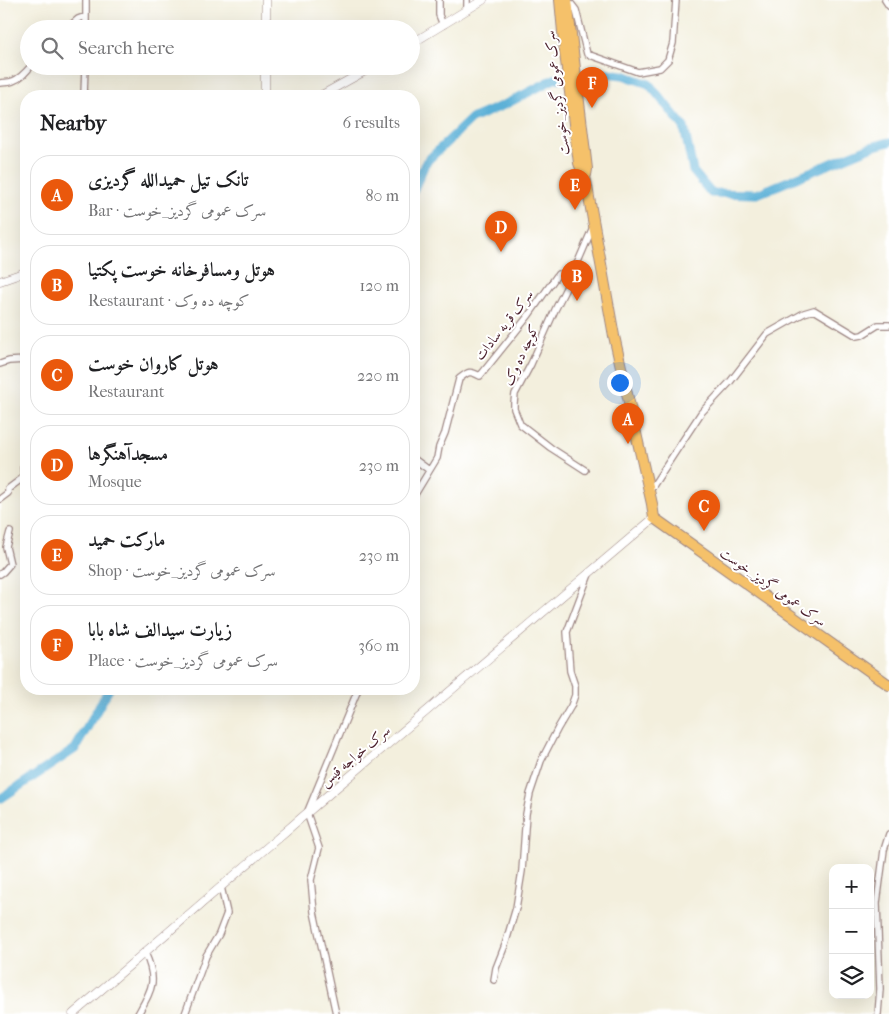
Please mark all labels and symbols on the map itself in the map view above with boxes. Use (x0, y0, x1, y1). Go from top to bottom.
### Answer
street label: سرک عمومی گردیز_خوست (540, 29, 574, 156)
pin: F (576, 67, 608, 108)
pin: E (559, 169, 591, 210)
pin: D (485, 211, 517, 252)
pin: B (561, 260, 593, 301)
street label: سرک قریه سادات (471, 286, 538, 365)
street label: کوچه ده وک (499, 322, 543, 389)
your location (607, 370, 633, 396)
pin: A (612, 403, 644, 444)
pin: C (688, 490, 720, 531)
street label: سرک عمومی گردیز_خوست (716, 543, 830, 631)
street label: سرک خواجه قیس (316, 721, 395, 791)

